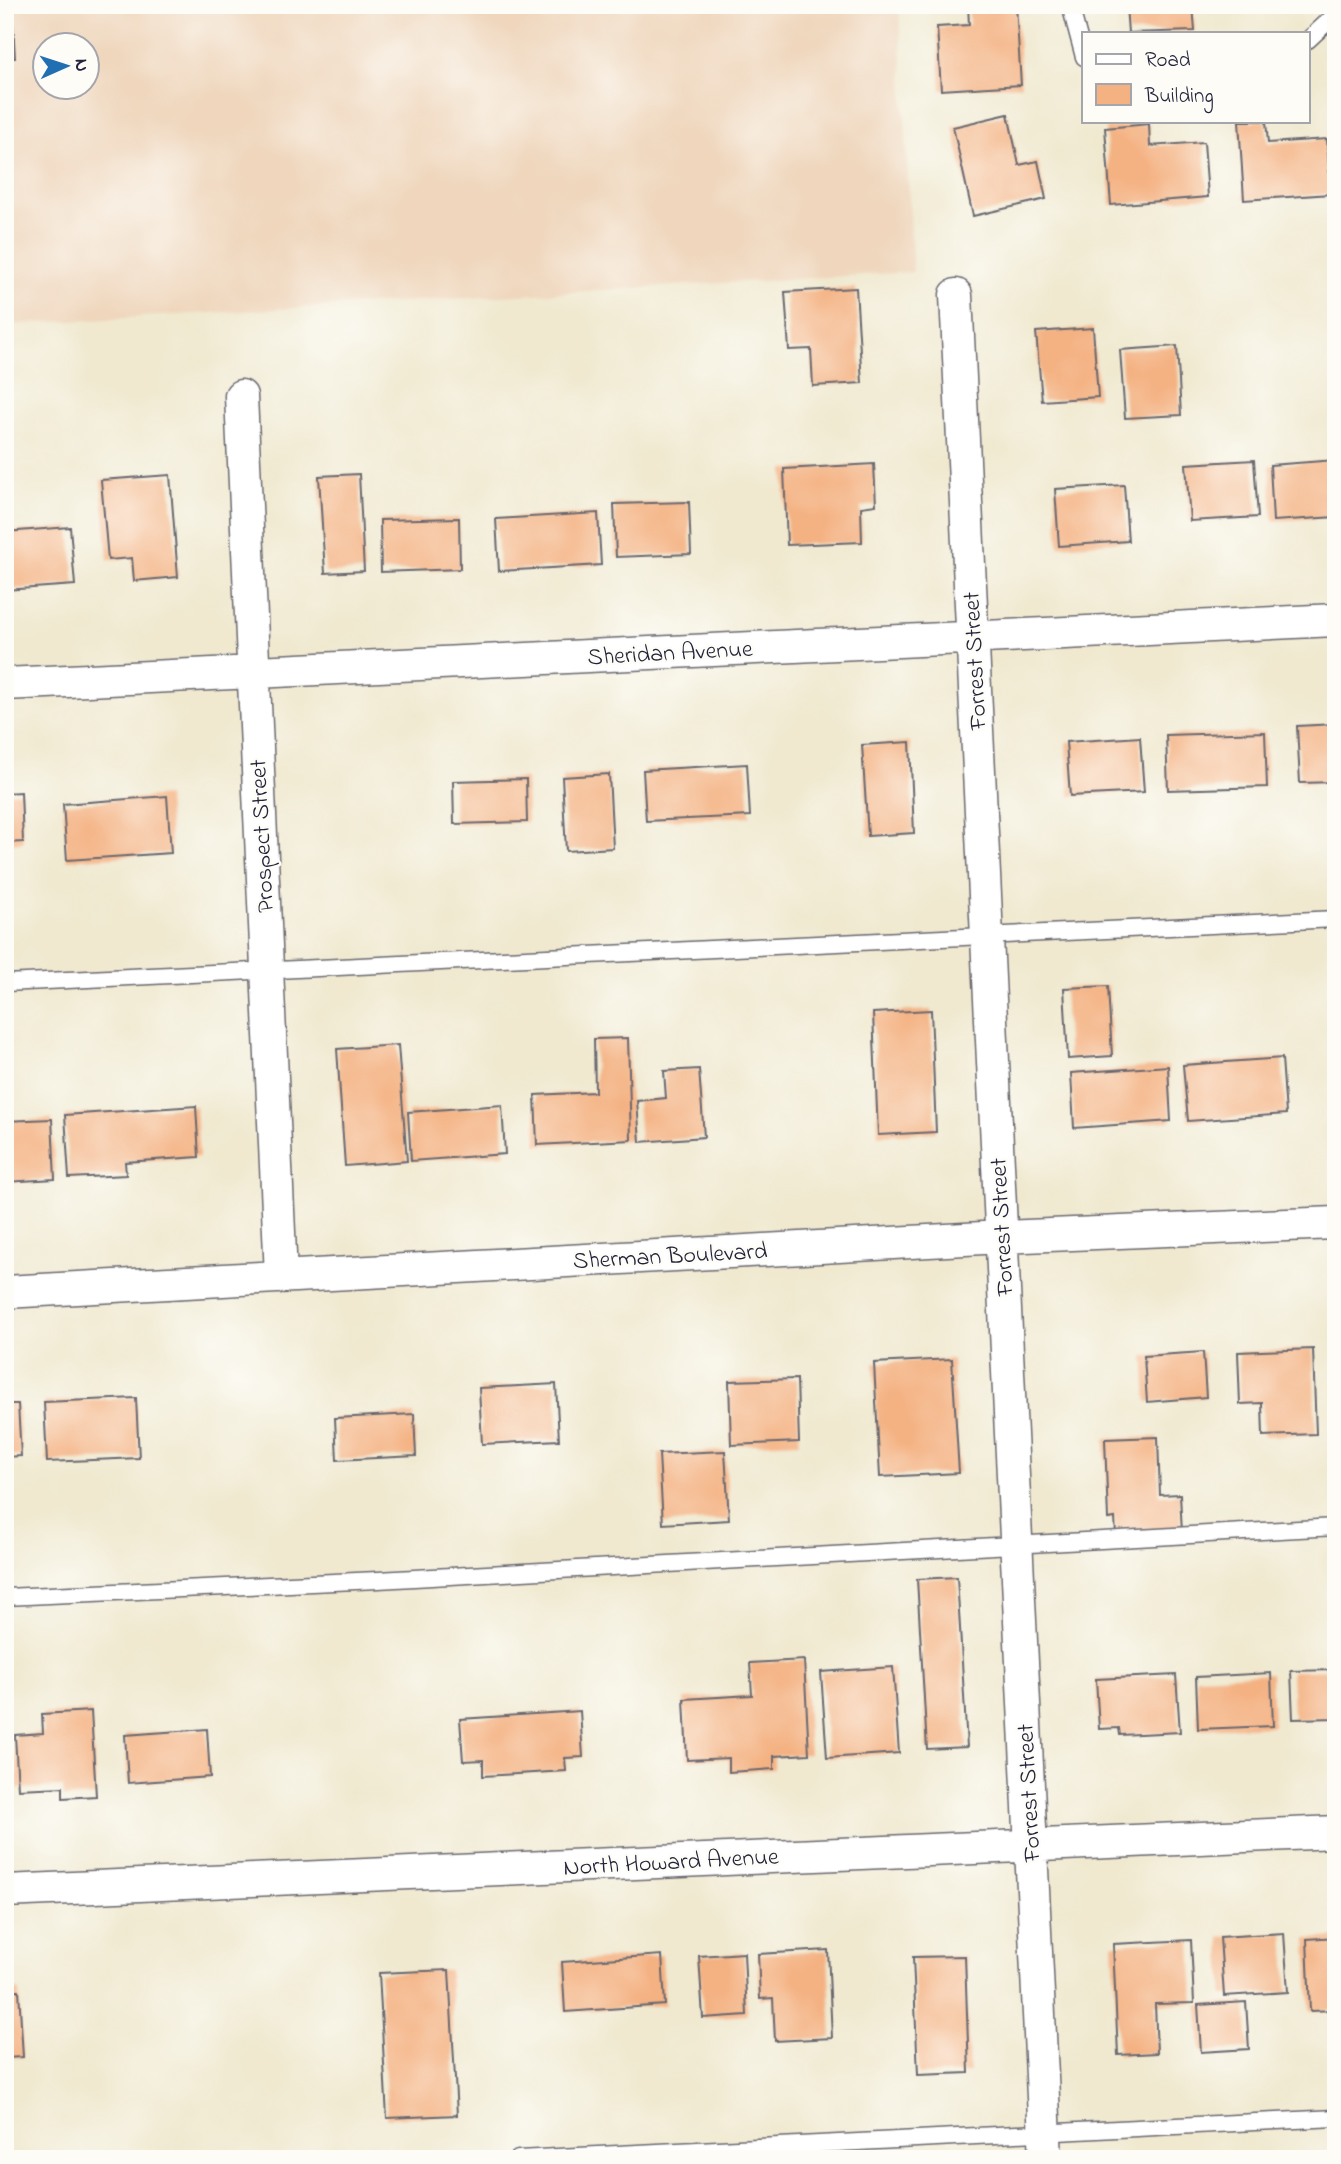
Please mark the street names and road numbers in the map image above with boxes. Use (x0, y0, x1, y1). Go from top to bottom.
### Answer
street label: Forrest Street (955, 591, 998, 732)
street label: Sheridan Avenue (587, 633, 754, 676)
street label: Prospect Street (242, 758, 285, 913)
street label: Forrest Street (982, 1157, 1025, 1298)
street label: Sherman Boulevard (572, 1235, 769, 1280)
street label: Forrest Street (1009, 1723, 1052, 1864)
street label: North Howard Avenue (563, 1840, 780, 1887)

